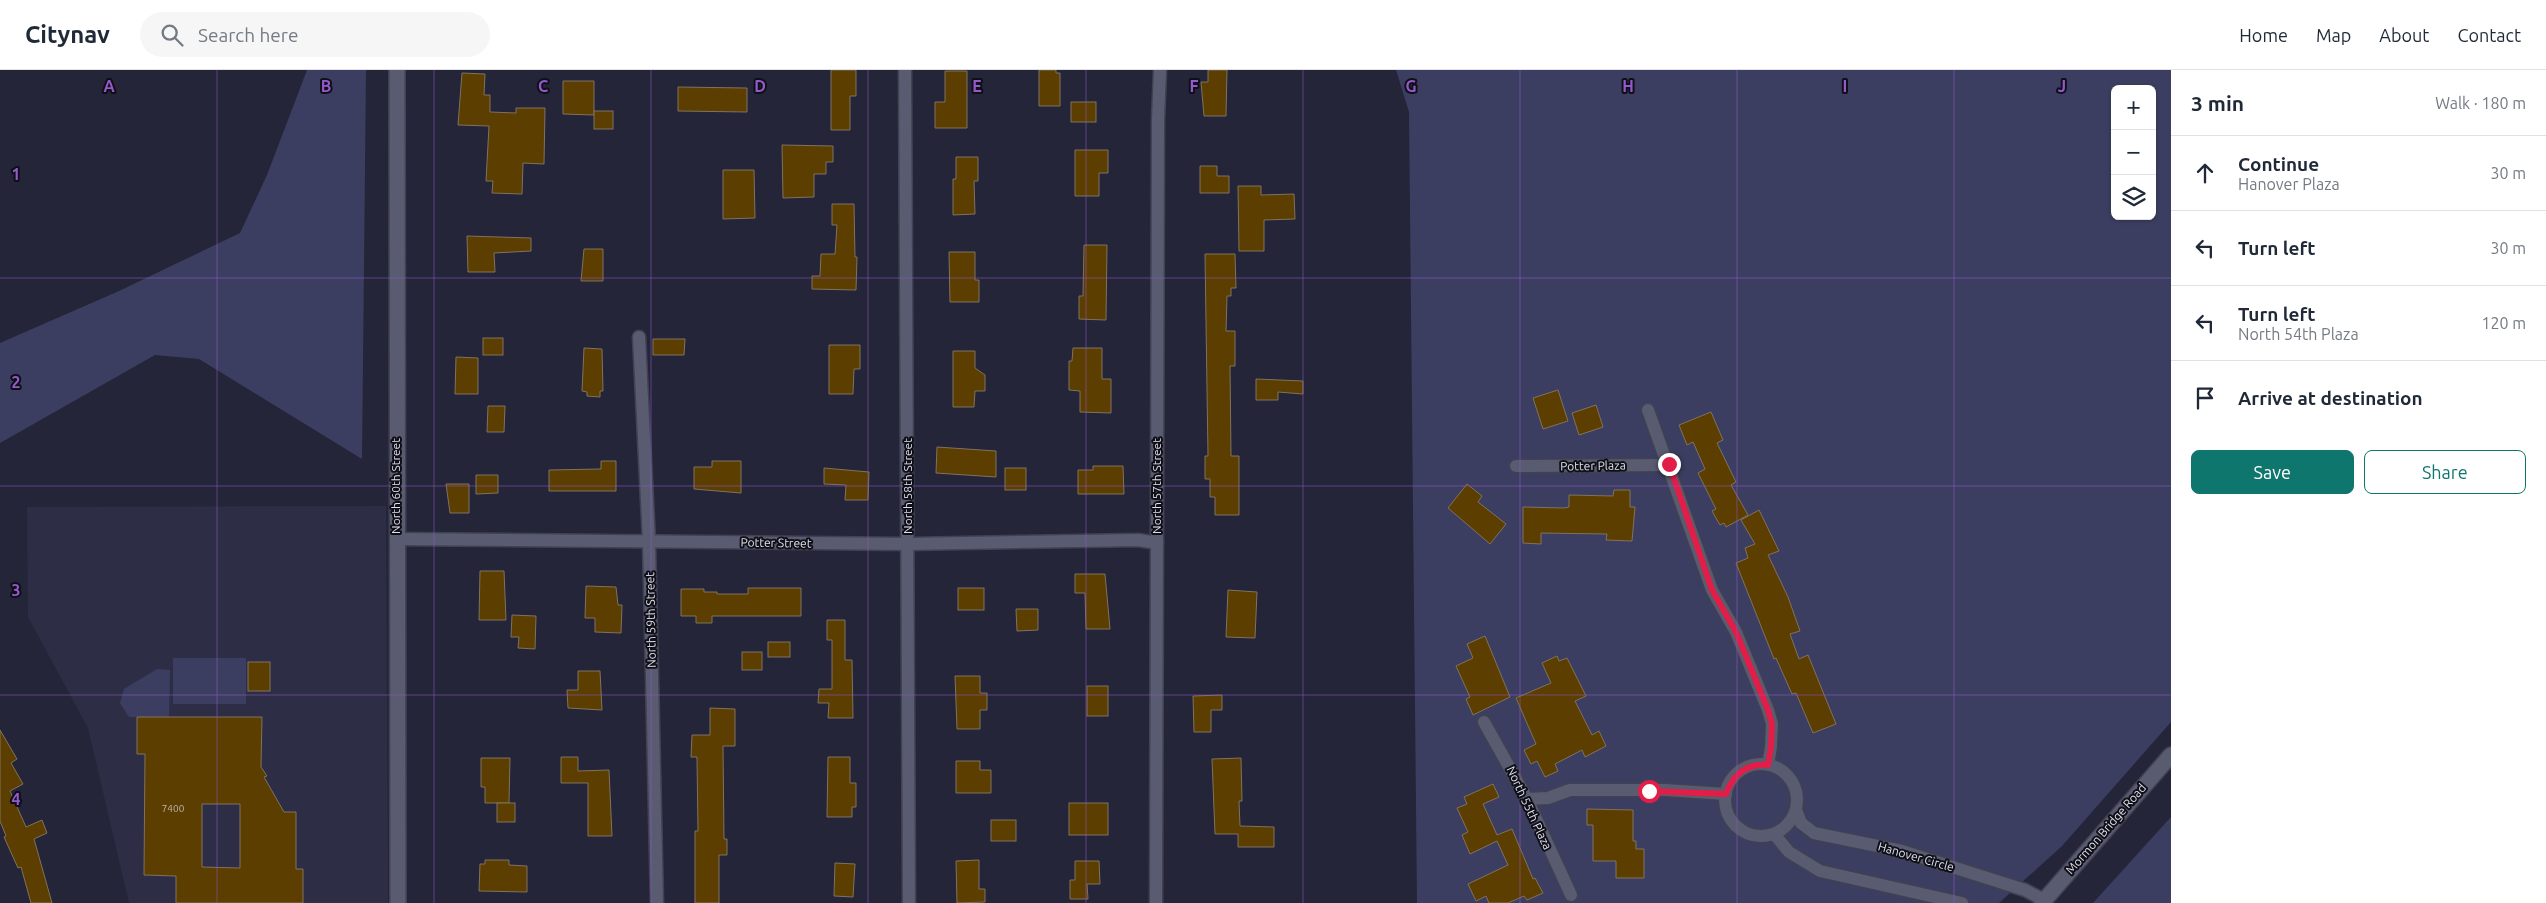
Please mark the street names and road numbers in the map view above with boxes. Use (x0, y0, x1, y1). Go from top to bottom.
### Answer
street label: North 60th Street (389, 438, 402, 534)
street label: North 58th Street (901, 438, 914, 534)
street label: North 57th Street (1150, 438, 1163, 534)
street label: Potter Plaza (1560, 458, 1626, 473)
street label: Potter Street (740, 535, 812, 550)
street label: North 59th Street (643, 572, 658, 668)
street label: North 55th Plaza (1504, 764, 1554, 852)
street label: Mormon Bridge Road (2063, 781, 2148, 876)
street label: Hanover Circle (1877, 839, 1956, 874)

